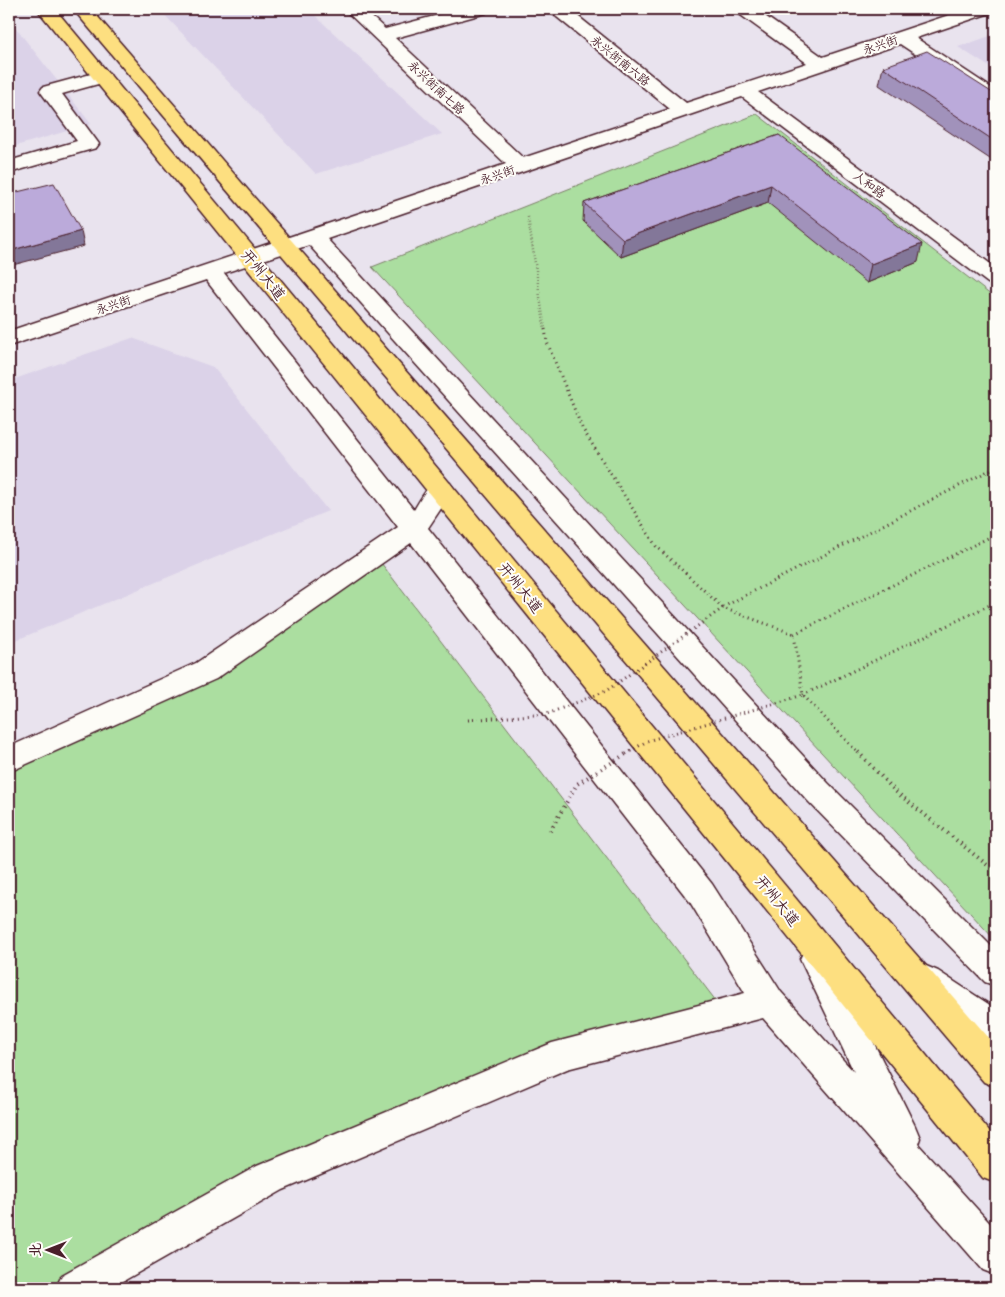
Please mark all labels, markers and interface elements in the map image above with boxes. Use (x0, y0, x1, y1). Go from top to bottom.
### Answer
street label: 永兴街南六路 (588, 31, 654, 89)
street label: 永兴街 (860, 31, 900, 57)
street label: 永兴街南七路 (405, 57, 469, 117)
street label: 永兴街 (477, 161, 517, 187)
street label: 人和路 (851, 167, 889, 201)
street label: 开州大道 (237, 244, 291, 304)
street label: 永兴街 (93, 291, 133, 317)
street label: 开州大道 (494, 557, 548, 617)
street label: 开州大道 (751, 870, 805, 930)
north arrow (22, 1224, 72, 1274)
text: 北 (25, 1243, 44, 1257)

